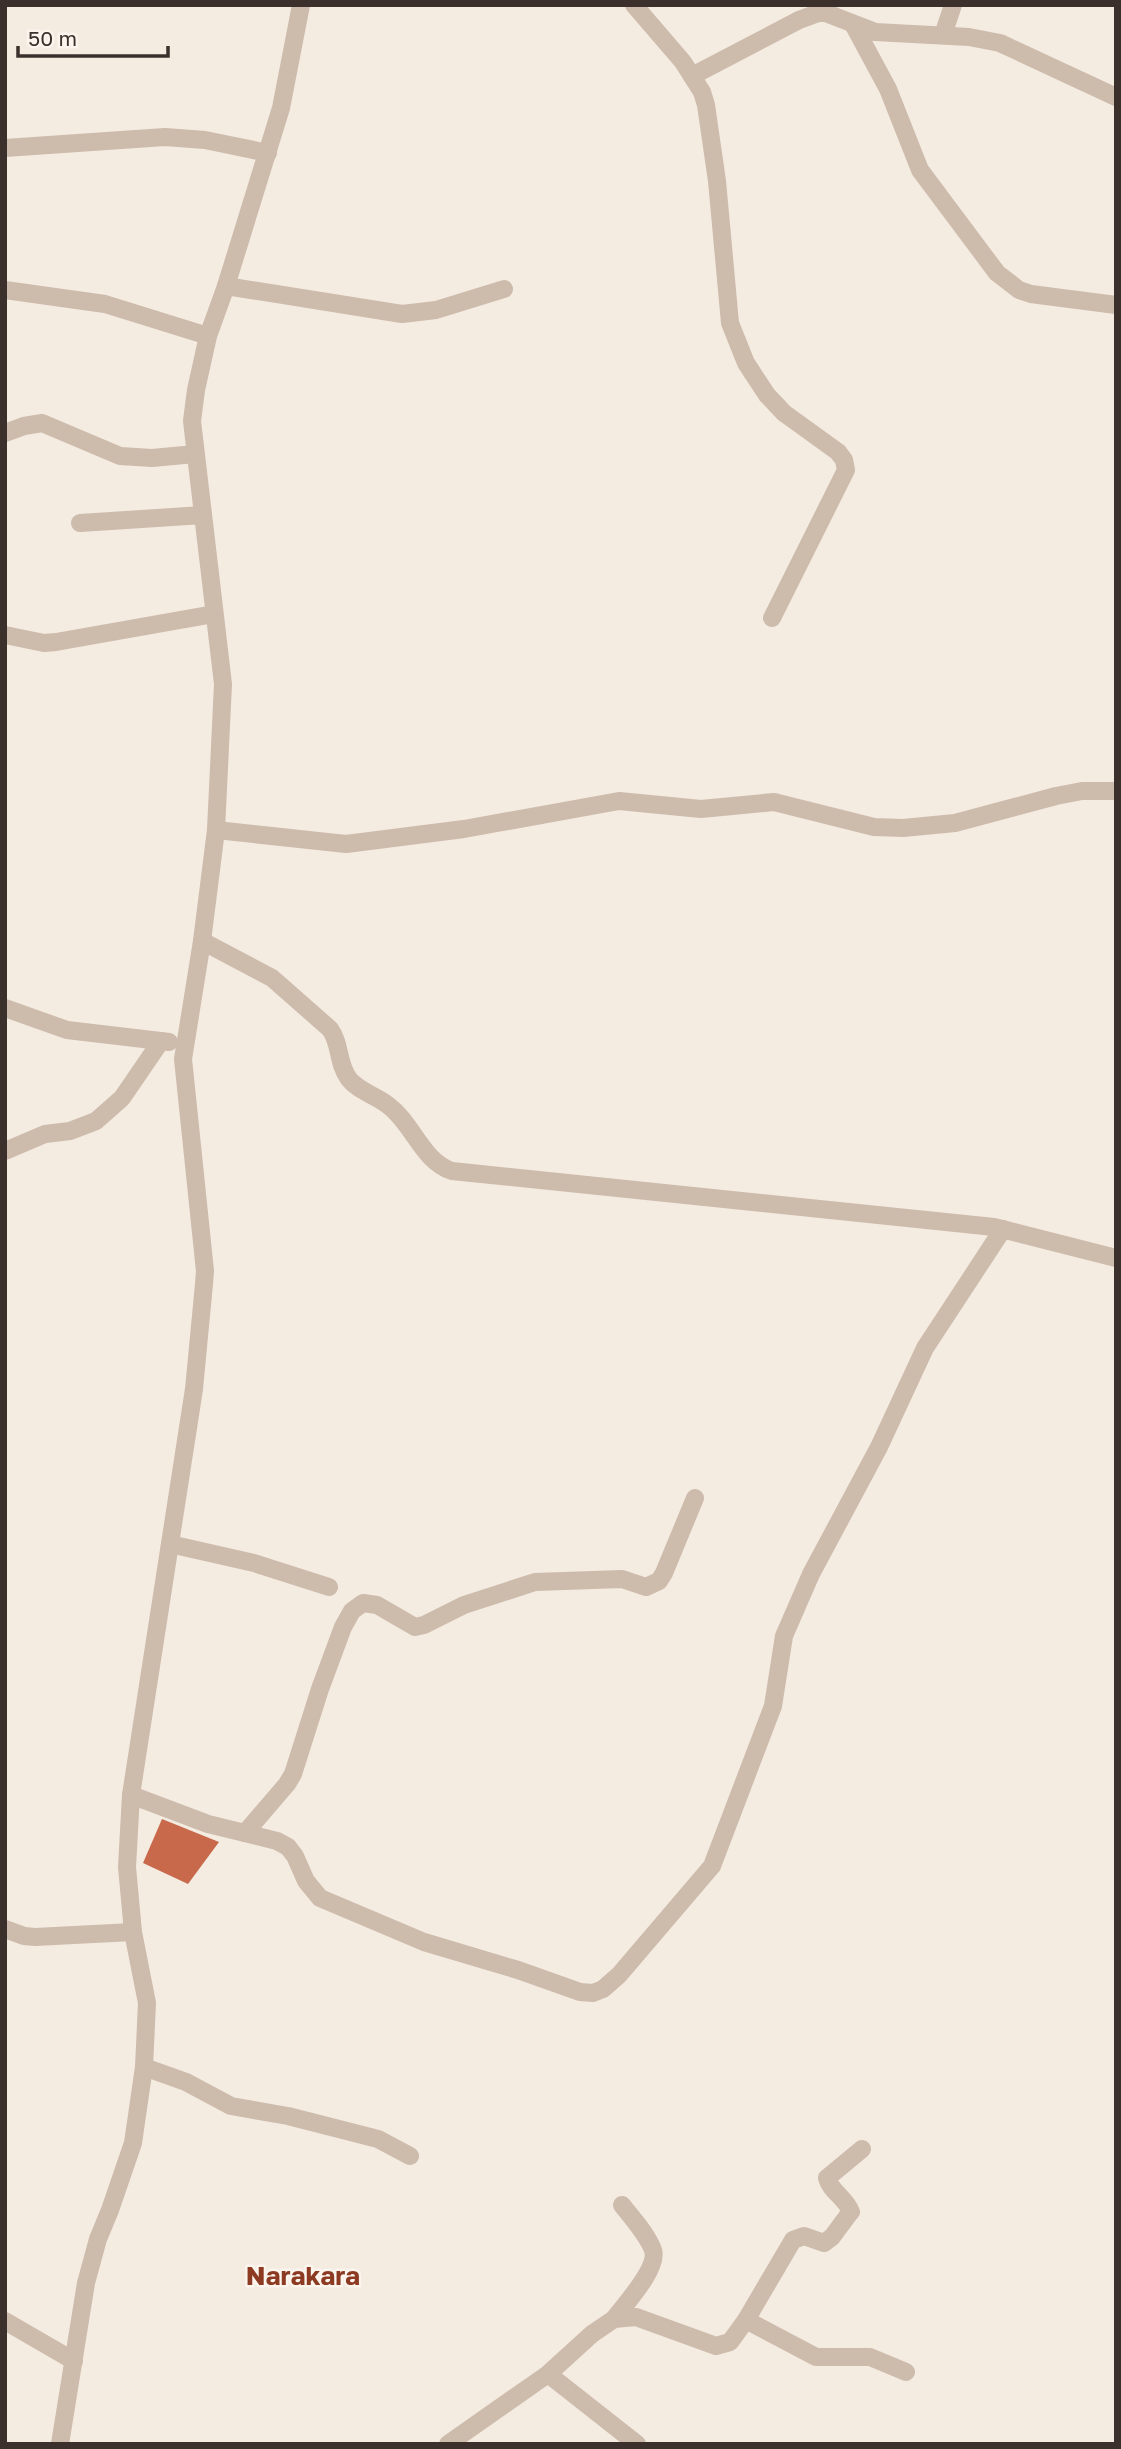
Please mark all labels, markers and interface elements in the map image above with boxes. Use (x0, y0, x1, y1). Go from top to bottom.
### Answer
scale bar (18, 14, 168, 58)
text: 50 m (28, 25, 77, 51)
district label: Narakara (246, 2260, 360, 2291)

